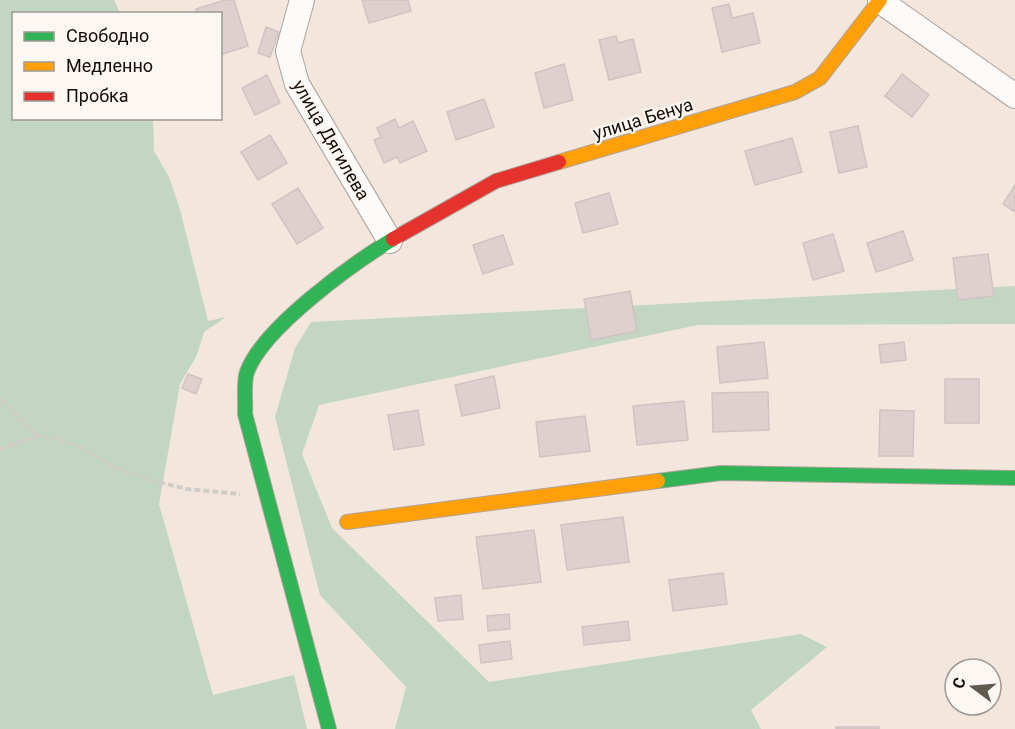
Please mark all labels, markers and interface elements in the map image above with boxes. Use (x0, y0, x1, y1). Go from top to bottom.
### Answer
legend (12, 12, 222, 120)
text: Свободно (66, 25, 149, 46)
text: Медленно (66, 55, 153, 76)
street label: улица Дягилева (289, 76, 374, 204)
text: Пробка (66, 85, 129, 106)
street label: улица Бенуа (590, 93, 695, 144)
north arrow (943, 657, 1003, 717)
text: С (948, 675, 970, 691)

